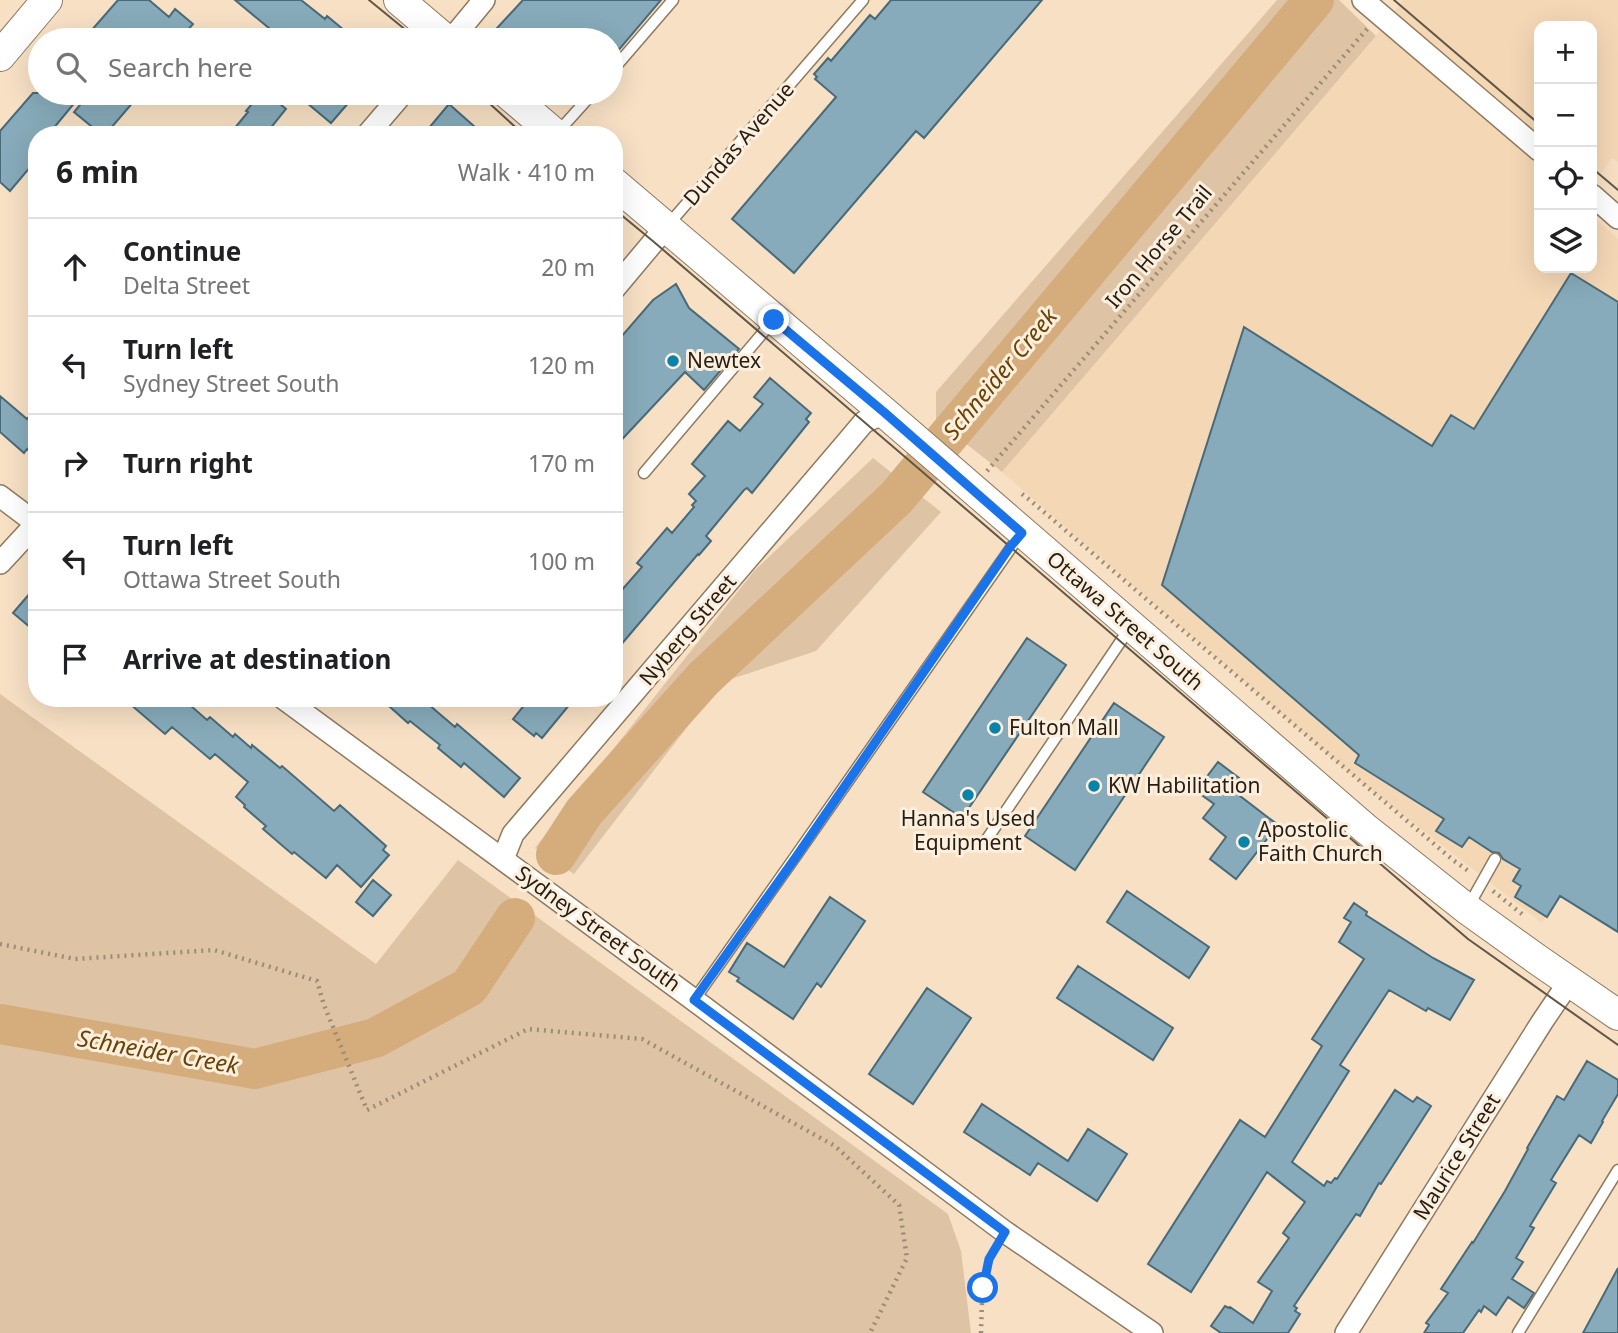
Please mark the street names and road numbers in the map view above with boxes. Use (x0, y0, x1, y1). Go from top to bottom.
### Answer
street label: Dundas Avenue (677, 76, 800, 211)
street label: Iron Horse Trail (1099, 179, 1218, 314)
street label: Ottawa Street South (1041, 544, 1210, 696)
street label: Nyberg Street (633, 568, 742, 691)
street label: Sydney Street South (510, 859, 687, 998)
street label: Maurice Street (1406, 1088, 1506, 1225)

